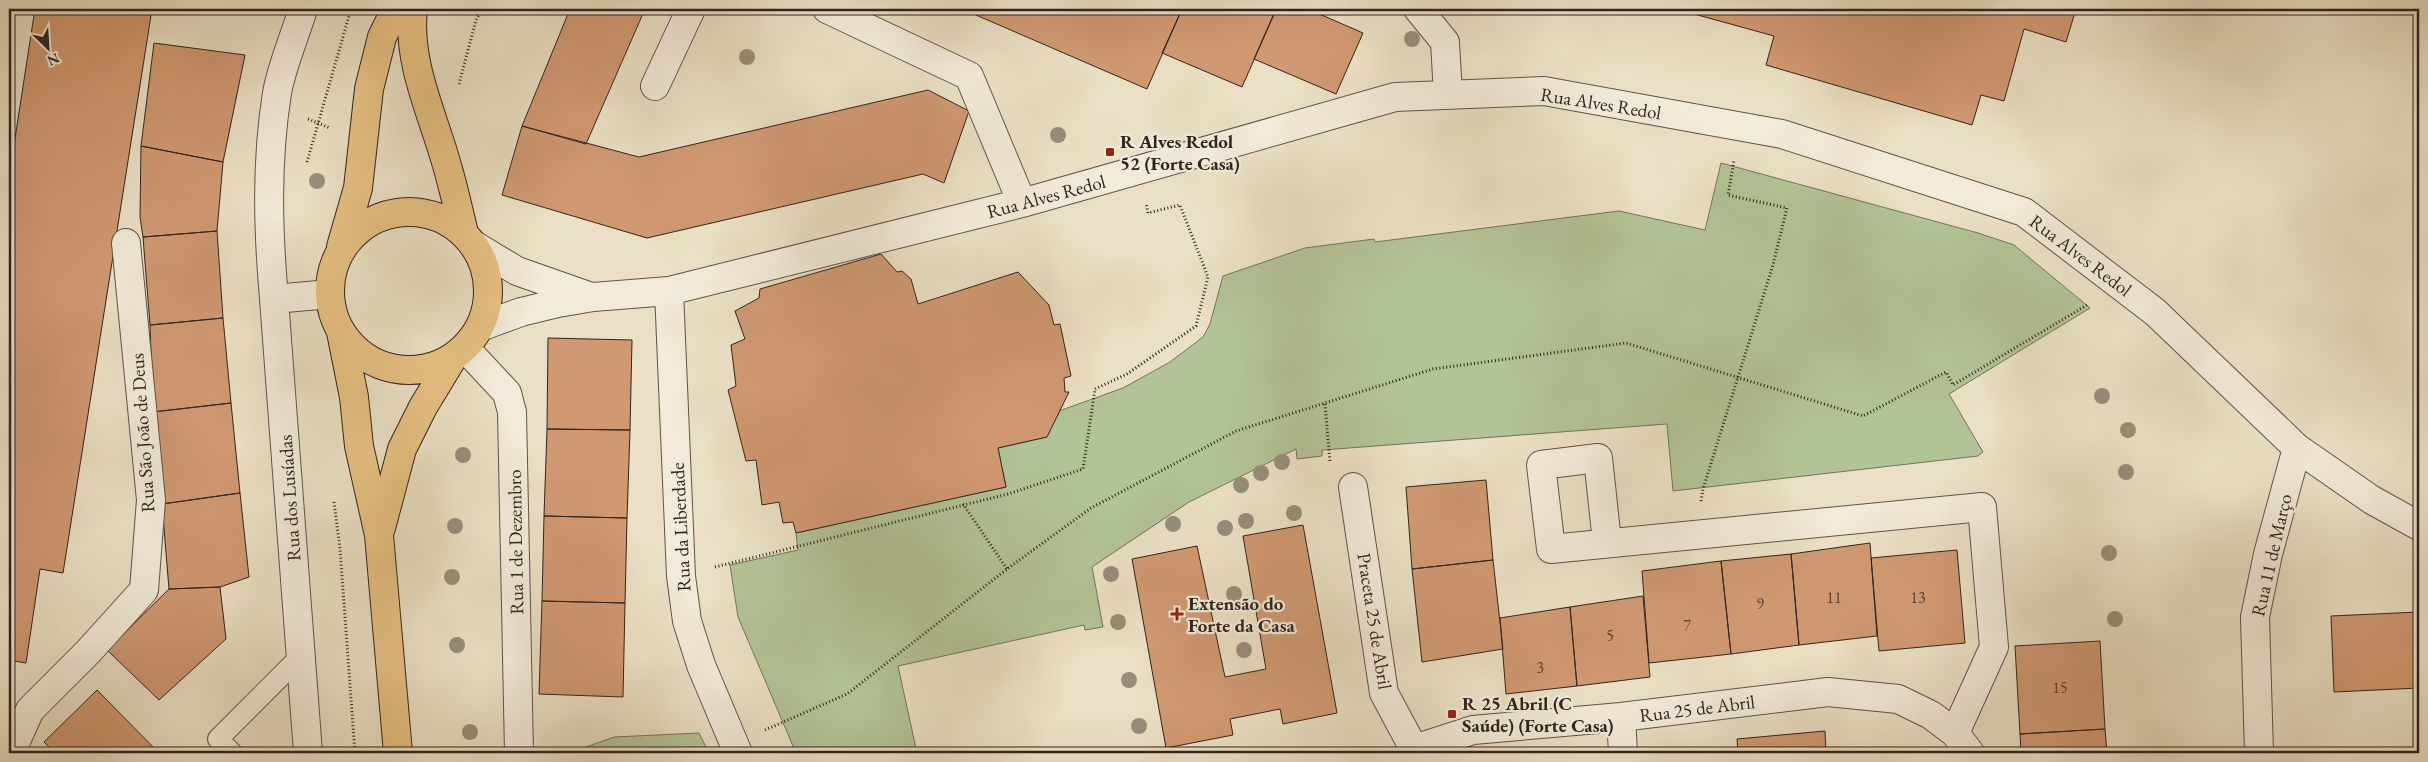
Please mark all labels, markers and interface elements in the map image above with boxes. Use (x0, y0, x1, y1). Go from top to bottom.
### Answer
north arrow (22, 22, 72, 72)
text: N (44, 49, 62, 71)
street label: Rua Alves Redol (1539, 82, 1664, 125)
place label: R Alves Redol 52 (Forte Casa) (1120, 129, 1240, 176)
marker: R Alves Redol 52 (Forte Casa) (1104, 146, 1116, 158)
street label: Rua Alves Redol (984, 169, 1109, 224)
street label: Rua Alves Redol (2024, 209, 2137, 302)
street label: Rua São João de Deus (124, 353, 161, 513)
street label: Rua dos Lusíadas (273, 434, 306, 562)
street label: Rua da Liberdade (665, 462, 696, 592)
street label: Rua 1 de Dezembro (502, 469, 529, 615)
street label: Rua 11 de Março (2245, 491, 2298, 619)
street label: Praceta 25 de Abril (1351, 551, 1398, 692)
house number: 11 (1826, 587, 1842, 608)
house number: 13 (1910, 587, 1926, 608)
place label: Extensão do Forte da Casa (1188, 591, 1296, 638)
house number: 9 (1756, 593, 1764, 614)
marker: Extensão do Forte da Casa (1170, 607, 1184, 621)
house number: 7 (1683, 615, 1691, 636)
house number: 5 (1606, 625, 1614, 646)
house number: 3 (1536, 657, 1544, 678)
house number: 15 (2052, 677, 2068, 698)
street label: Rua 25 de Abril (1638, 689, 1757, 728)
place label: R 25 Abril (C Saúde) (Forte Casa) (1462, 691, 1614, 738)
marker: R 25 Abril (C Saúde) (Forte Casa) (1446, 708, 1458, 720)

